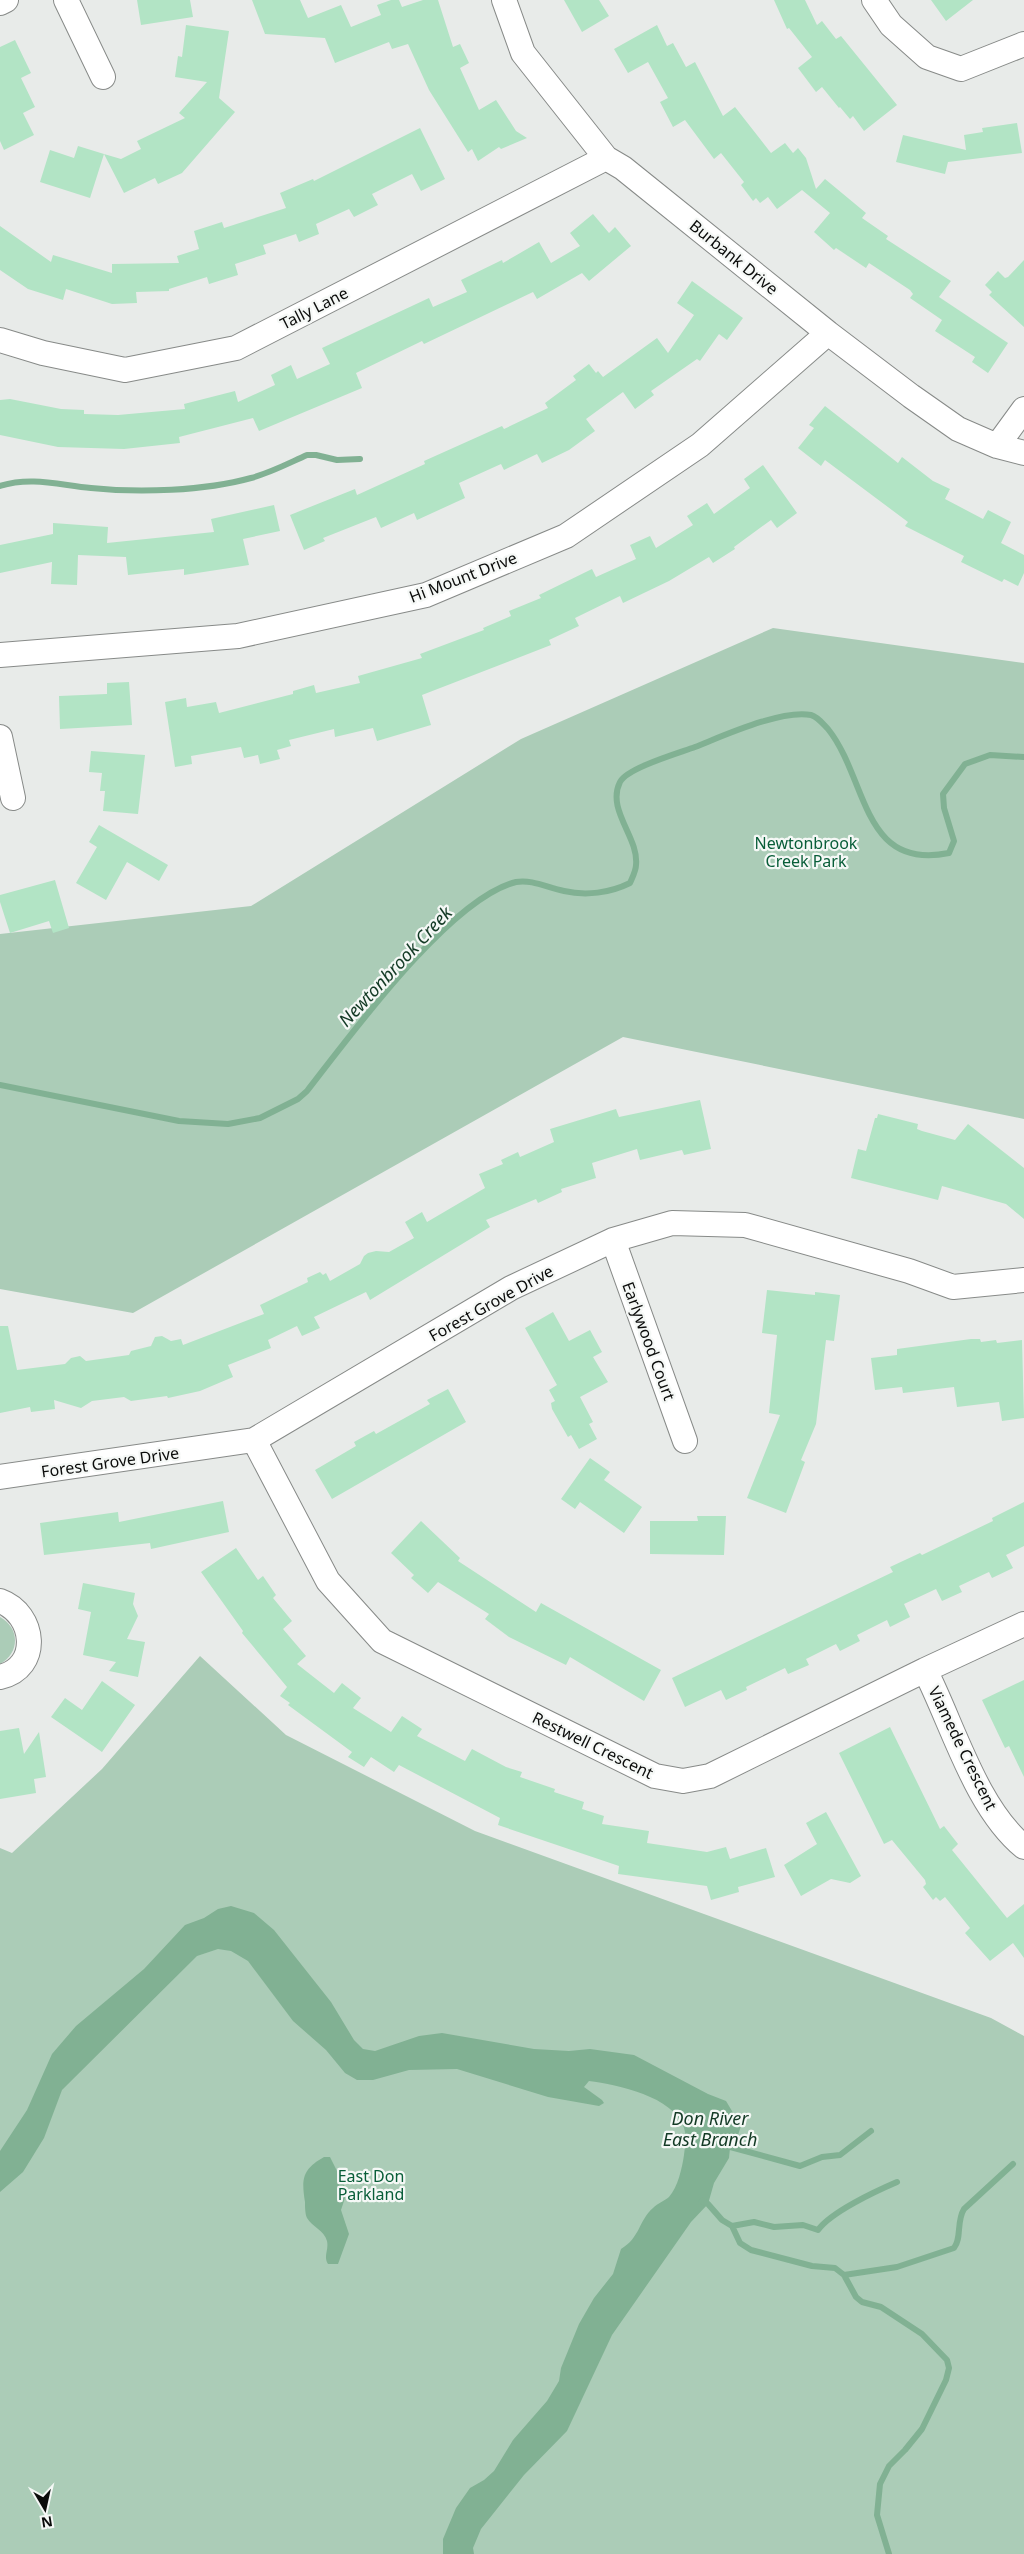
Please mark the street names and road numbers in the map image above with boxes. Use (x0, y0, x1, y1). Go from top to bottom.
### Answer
street label: Burbank Drive (685, 215, 783, 299)
street label: Tally Lane (276, 282, 352, 334)
street label: Hi Mount Drive (406, 546, 520, 608)
street label: Forest Grove Drive (425, 1260, 557, 1346)
street label: Earlywood Court (617, 1279, 681, 1404)
street label: Forest Grove Drive (40, 1441, 180, 1483)
street label: Viamede Crescent (923, 1682, 1003, 1814)
street label: Restwell Crescent (529, 1706, 657, 1784)

